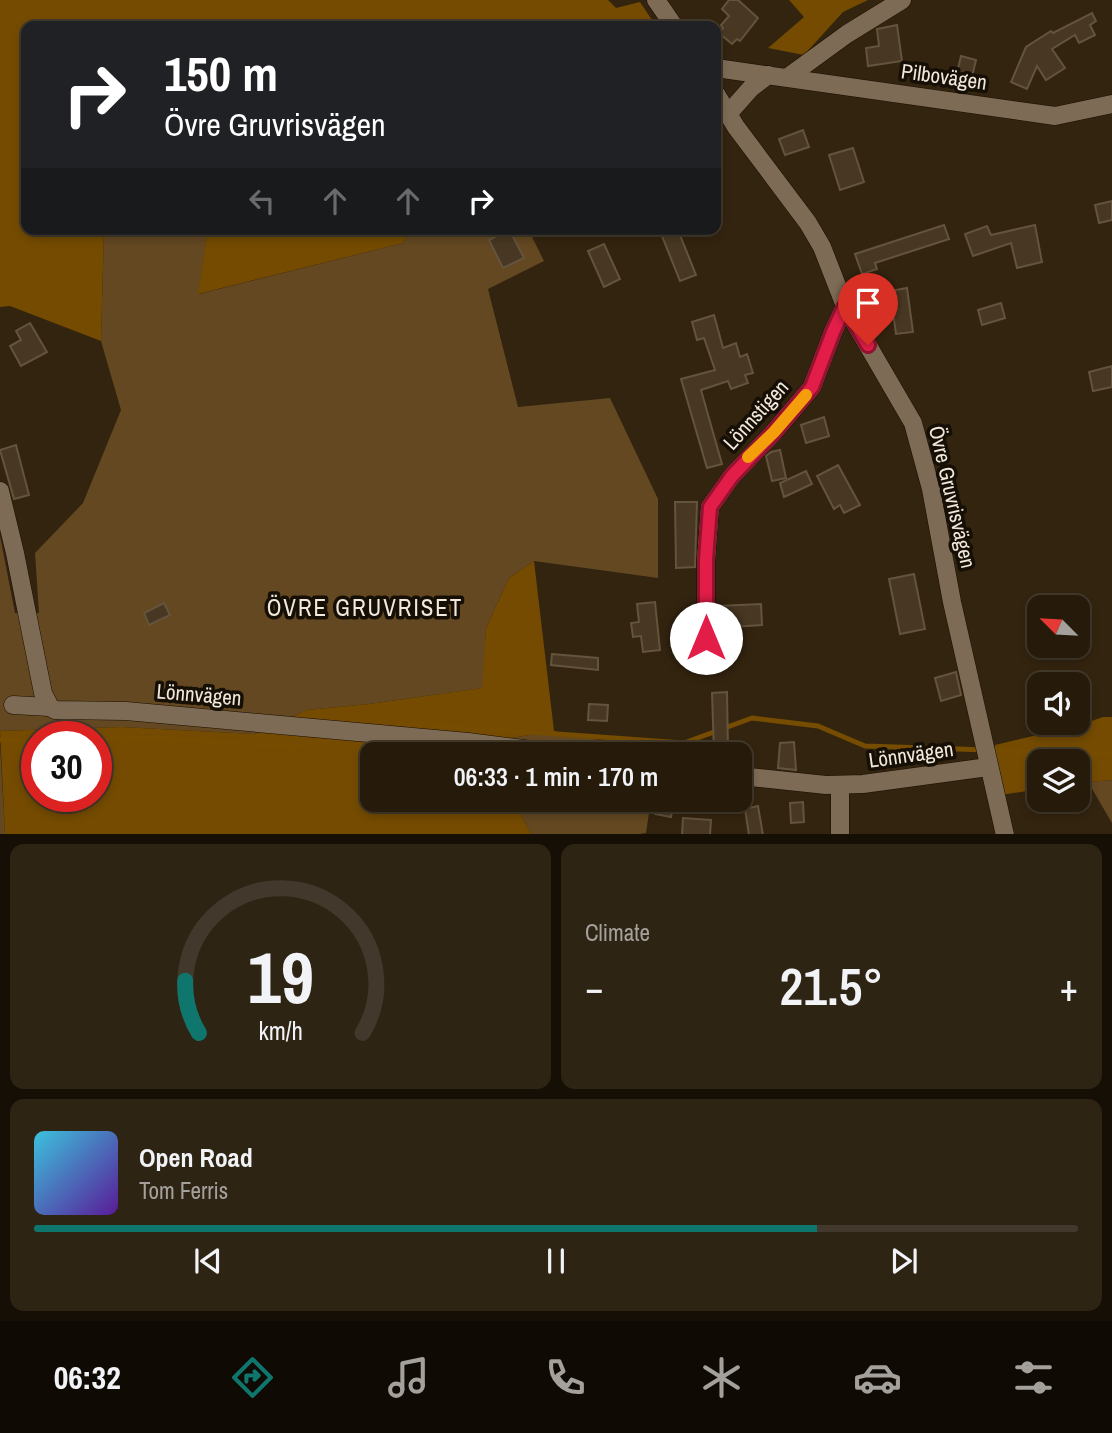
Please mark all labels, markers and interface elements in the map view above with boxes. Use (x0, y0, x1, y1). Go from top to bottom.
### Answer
text: 150 m (164, 40, 278, 106)
icon: right (49, 49, 140, 140)
street label: Pilbovägen (899, 56, 989, 97)
text: Övre Gruvrisvägen (164, 103, 386, 146)
icon: left (243, 182, 281, 220)
icon: ahead (316, 182, 354, 220)
icon: ahead (389, 182, 427, 220)
icon: right (462, 182, 500, 220)
pin (838, 273, 898, 345)
icon: arrive (849, 284, 887, 322)
street label: Lönnstigen (716, 373, 795, 456)
street label: Övre Gruvrisvägen (922, 423, 983, 571)
district label: ÖVRE GRUVRISET (267, 592, 463, 623)
north arrow (1027, 595, 1090, 658)
map controls (1027, 595, 1090, 812)
position arrow (669, 601, 743, 675)
button: sound (1027, 672, 1090, 735)
street label: Lönnvägen (155, 676, 243, 713)
speed limit sign: 30 (21, 721, 112, 812)
street label: Lönnvägen (867, 734, 955, 775)
button: layers (1027, 749, 1090, 812)
text: 06:33 · 1 min · 170 m (454, 759, 658, 794)
text: Climate (585, 917, 650, 948)
text: 19 (247, 928, 314, 1026)
text: 21.5° (780, 951, 883, 1021)
text: − (585, 962, 603, 1013)
text: + (1060, 962, 1078, 1013)
text: km/h (258, 1013, 303, 1047)
text: Open Road (139, 1140, 253, 1175)
text: Tom Ferris (139, 1175, 228, 1206)
icon: previous (189, 1242, 227, 1280)
icon: pause (537, 1242, 575, 1280)
icon: next (885, 1242, 923, 1280)
icon: directions (228, 1353, 277, 1402)
icon: music (384, 1353, 433, 1402)
icon: phone (541, 1353, 590, 1402)
icon: climate (697, 1353, 746, 1402)
icon: car (853, 1353, 902, 1402)
icon: filters (1009, 1353, 1058, 1402)
text: 06:32 (54, 1356, 121, 1399)

